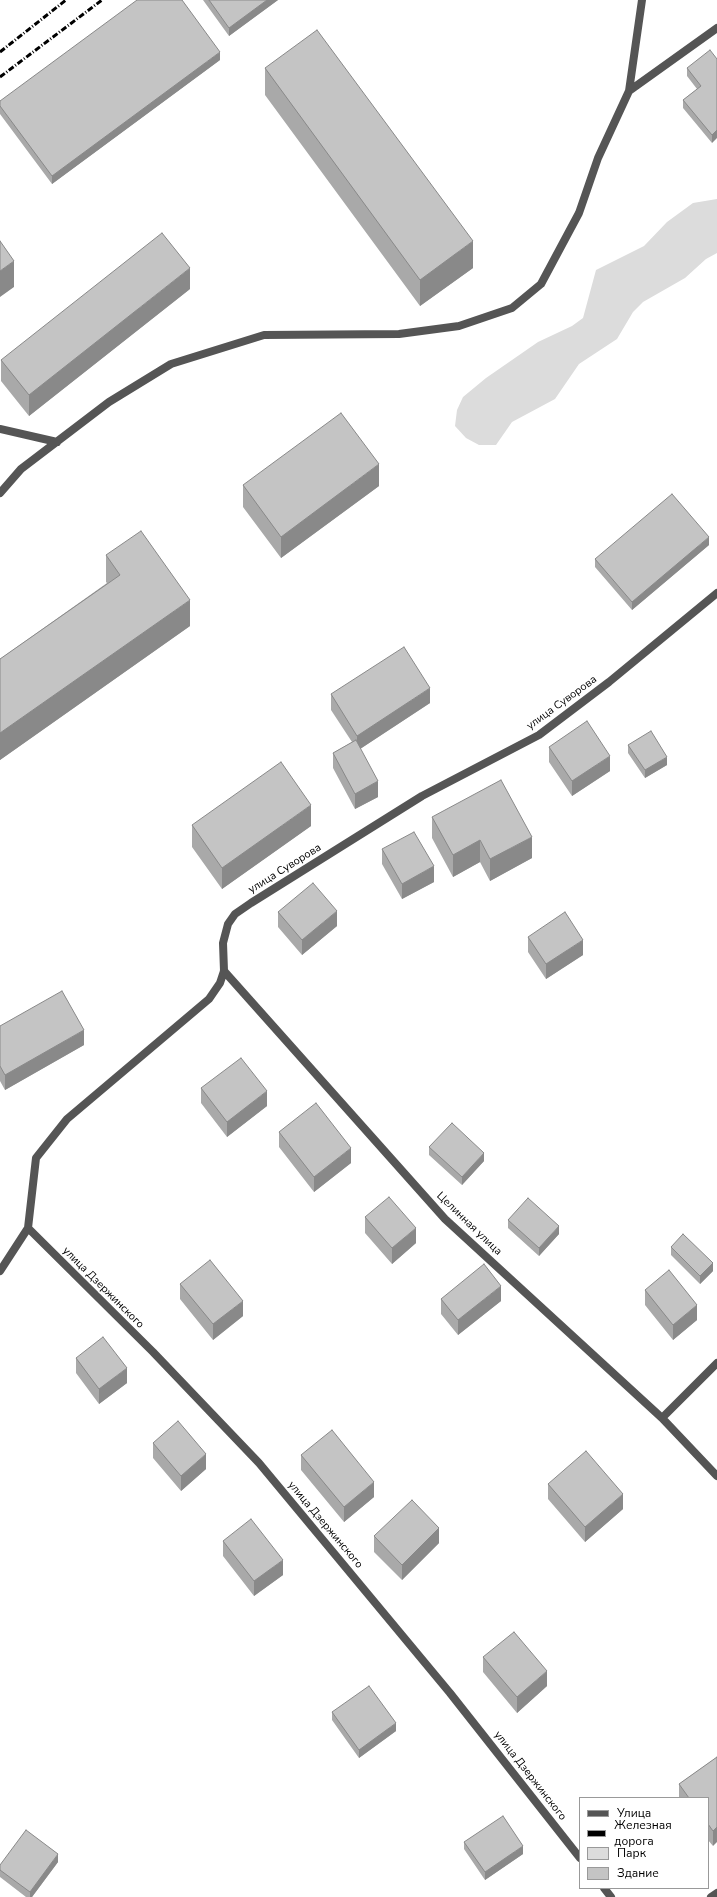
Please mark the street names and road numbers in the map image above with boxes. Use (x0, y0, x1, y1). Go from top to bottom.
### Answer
street label: улица Суворова (524, 673, 600, 733)
street label: улица Суворова (246, 841, 324, 897)
street label: Целинная улица (434, 1189, 504, 1259)
street label: улица Дзержинского (60, 1245, 146, 1331)
street label: улица Дзержинского (285, 1479, 365, 1571)
street label: улица Дзержинского (491, 1729, 569, 1823)

